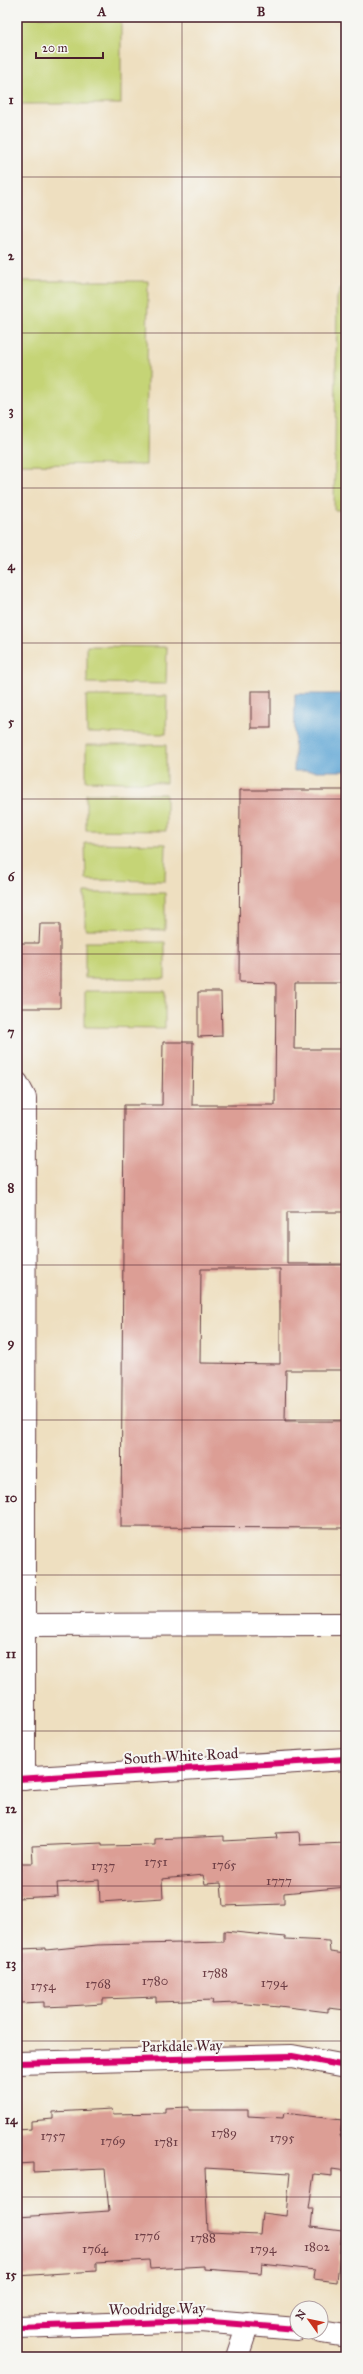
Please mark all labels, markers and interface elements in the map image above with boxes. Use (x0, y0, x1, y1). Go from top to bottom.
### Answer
text: A (97, 4, 107, 20)
text: B (257, 4, 266, 20)
scale bar (36, 34, 103, 60)
text: 20 m (42, 41, 68, 55)
text: 1 (8, 92, 14, 108)
text: 2 (8, 248, 15, 264)
text: 3 (8, 403, 14, 419)
text: 4 (7, 558, 15, 574)
text: 5 (8, 714, 15, 730)
text: 6 (8, 869, 16, 885)
text: 7 (8, 1024, 15, 1040)
text: 8 (8, 1180, 15, 1196)
text: 9 (8, 1335, 15, 1351)
text: 10 (5, 1490, 18, 1506)
text: 11 (6, 1646, 16, 1662)
street label: South White Road (123, 1744, 239, 1768)
text: 12 (5, 1801, 17, 1817)
house number: 1751 (144, 1854, 168, 1870)
house number: 1765 (212, 1857, 236, 1873)
house number: 1737 (91, 1858, 115, 1874)
house number: 1777 (266, 1873, 292, 1889)
text: 13 (6, 1956, 16, 1972)
house number: 1788 (202, 1965, 228, 1981)
house number: 1780 (142, 1973, 168, 1989)
house number: 1794 (261, 1975, 288, 1991)
house number: 1768 (85, 1976, 111, 1992)
house number: 1754 (30, 1978, 56, 1994)
street label: Parkdale Way (141, 2036, 224, 2056)
text: 14 (5, 2112, 18, 2128)
house number: 1789 (211, 2125, 237, 2141)
house number: 1757 (40, 2128, 66, 2144)
house number: 1795 (269, 2130, 295, 2146)
house number: 1769 (100, 2133, 126, 2149)
house number: 1781 (154, 2134, 178, 2150)
house number: 1776 (134, 2228, 160, 2244)
house number: 1788 (190, 2230, 216, 2246)
house number: 1802 (304, 2239, 331, 2255)
house number: 1764 (82, 2241, 109, 2257)
house number: 1794 (250, 2241, 277, 2257)
text: 15 (5, 2267, 17, 2283)
street label: Woodridge Way (108, 2299, 207, 2319)
north arrow (289, 2300, 329, 2340)
text: N (293, 2307, 309, 2322)

